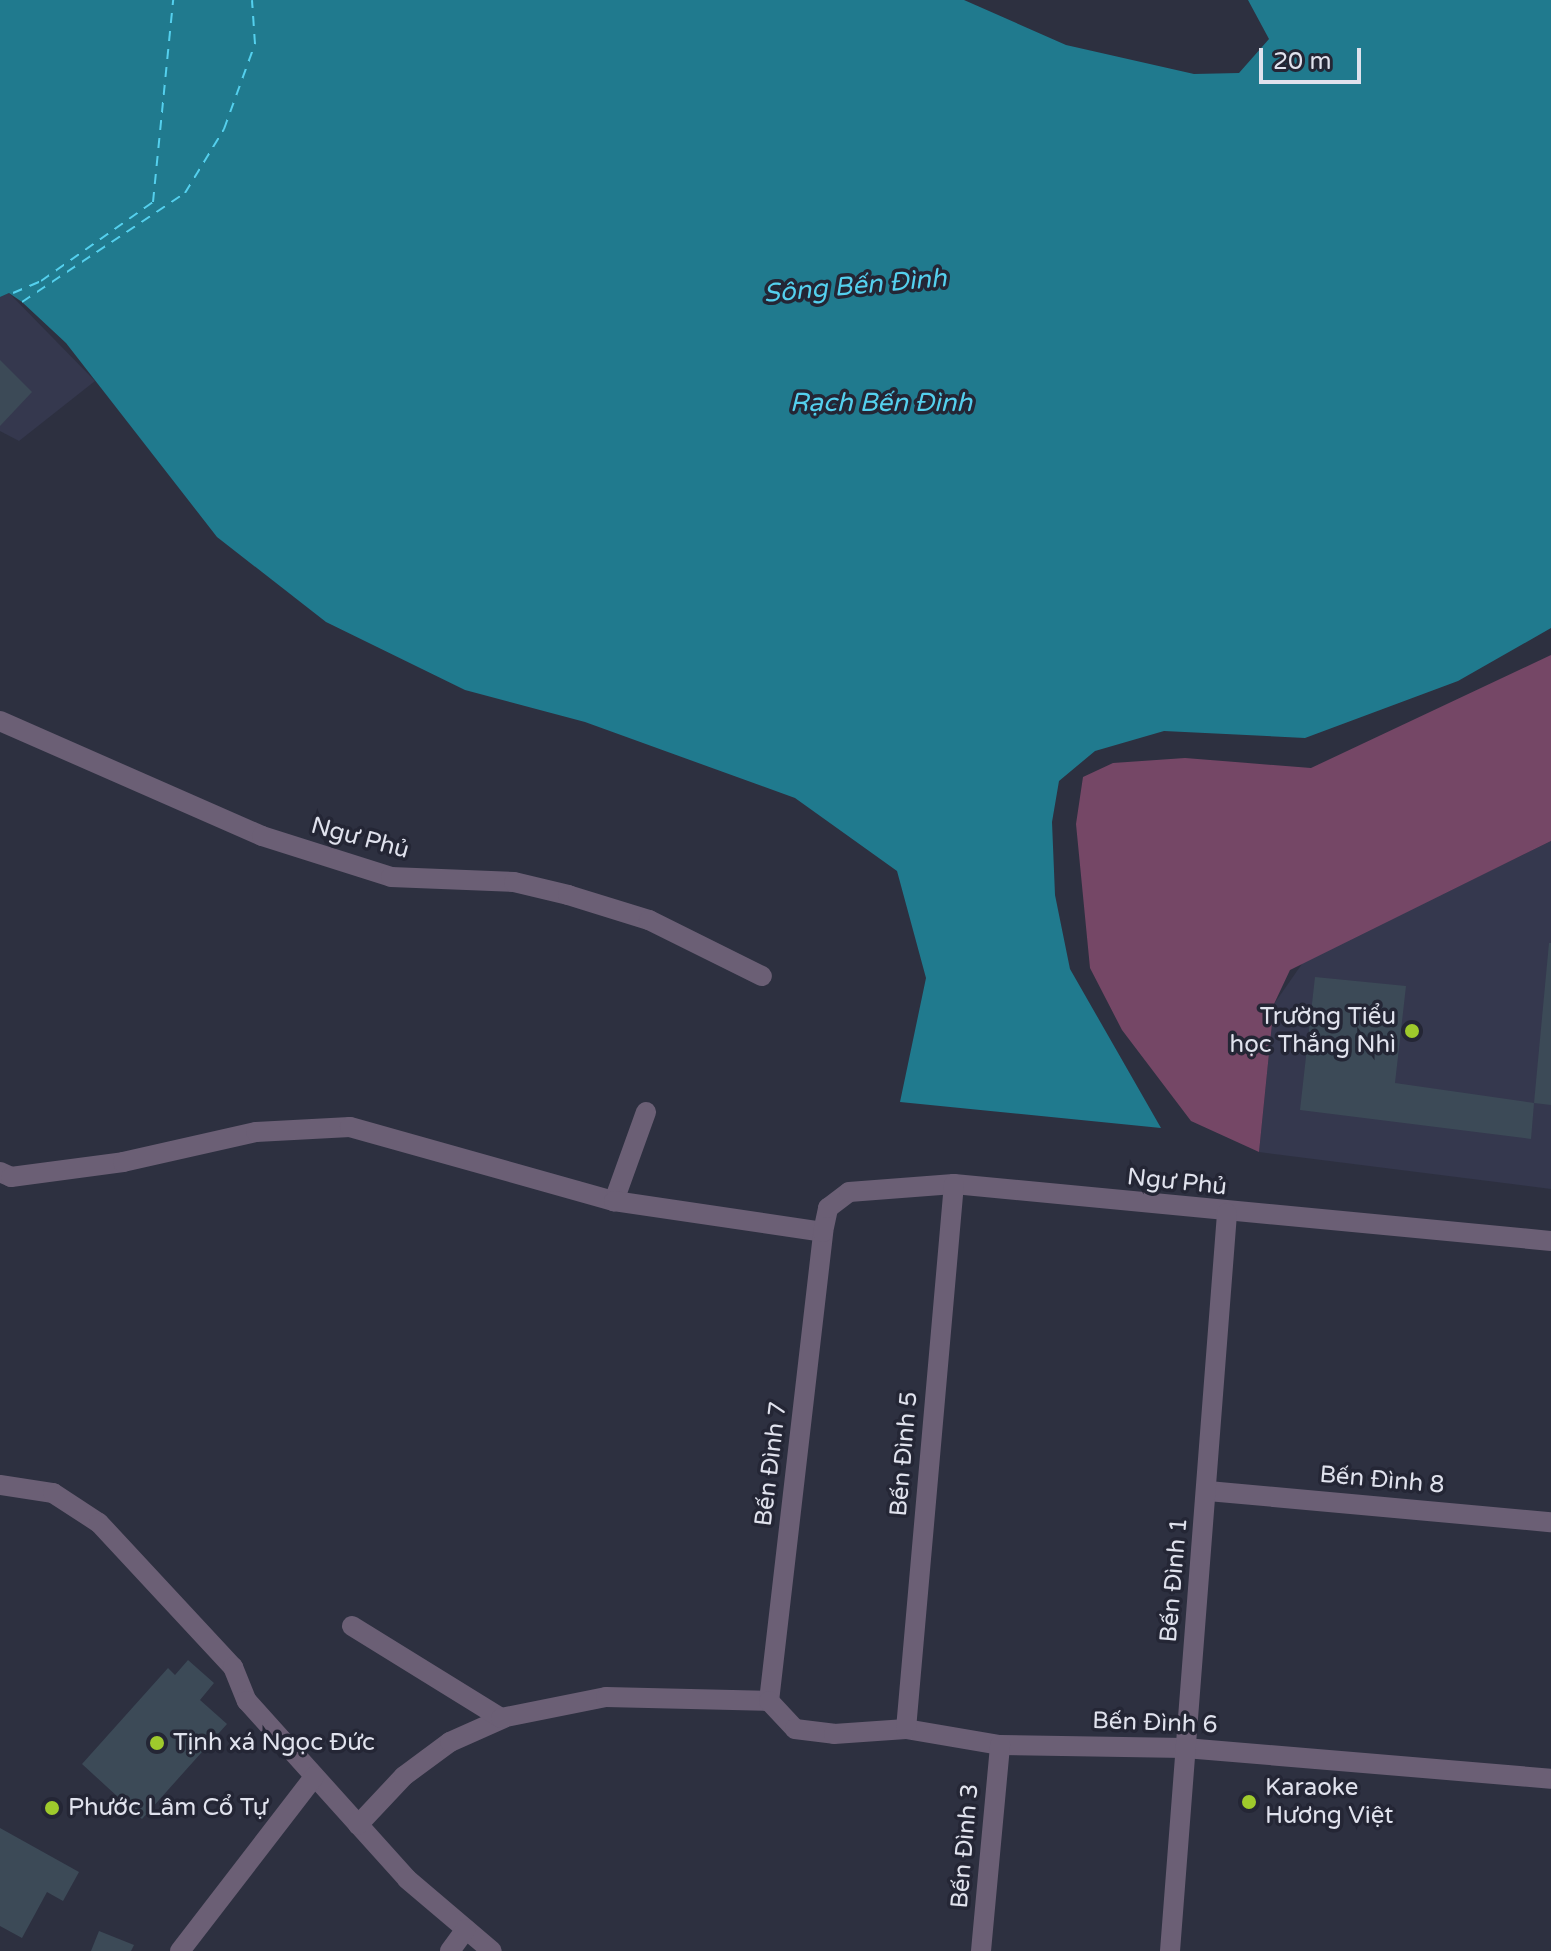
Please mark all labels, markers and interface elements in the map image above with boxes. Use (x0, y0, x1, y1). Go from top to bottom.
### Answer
scale bar (1263, 32, 1365, 82)
text: 20 m (1273, 47, 1331, 76)
water label: Sông Bến Đình (762, 262, 948, 310)
water label: Rạch Bến Đình (790, 387, 972, 419)
street label: Ngư Phủ (308, 811, 412, 865)
place label: Trường Tiểu học Thắng Nhì (1230, 1003, 1396, 1059)
marker: Trường Tiểu học Thắng Nhì (1403, 1022, 1421, 1040)
street label: Ngư Phủ (1126, 1162, 1228, 1202)
street label: Bến Đình 5 (884, 1390, 924, 1518)
street label: Bến Đình 7 (749, 1400, 793, 1528)
street label: Bến Đình 8 (1318, 1460, 1446, 1500)
street label: Bến Đình 1 (1154, 1516, 1194, 1644)
street label: Bến Đình 6 (1092, 1706, 1218, 1740)
place label: Tịnh xá Ngọc Đức (173, 1729, 375, 1757)
marker: Tịnh xá Ngọc Đức (148, 1734, 166, 1752)
place label: Karaoke Hương Việt (1265, 1774, 1393, 1830)
street label: Bến Đình 3 (945, 1782, 985, 1910)
marker: Karaoke Hương Việt (1240, 1793, 1258, 1811)
place label: Phước Lâm Cổ Tự (68, 1794, 268, 1822)
marker: Phước Lâm Cổ Tự (43, 1799, 61, 1817)

